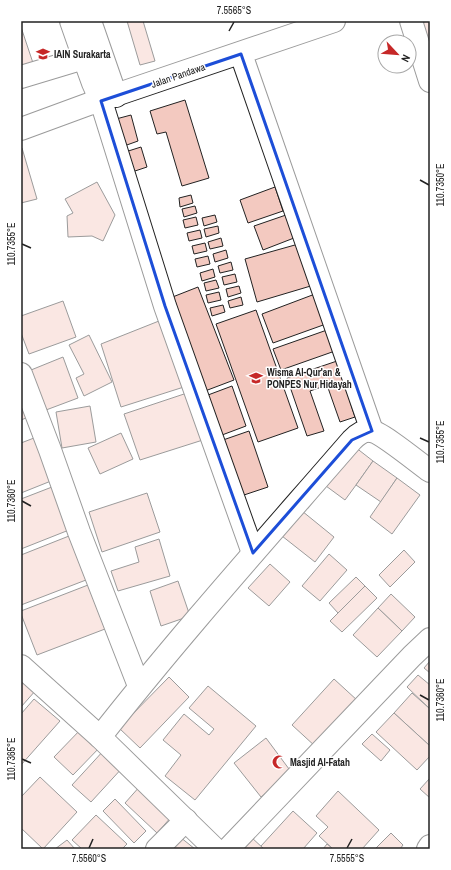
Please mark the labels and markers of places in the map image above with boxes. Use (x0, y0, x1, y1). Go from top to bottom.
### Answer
school or university icon: IAIN Surakarta (35, 46, 51, 62)
place label: IAIN Surakarta (54, 48, 111, 61)
place label: Wisma Al-Qur'an & PONPES Nur Hidayah (267, 366, 352, 391)
school or university icon: Wisma Al-Qur'an & PONPES Nur Hidayah (248, 370, 264, 386)
mosque icon: Masjid Al-Fatah (271, 754, 287, 770)
place label: Masjid Al-Fatah (290, 756, 350, 769)

